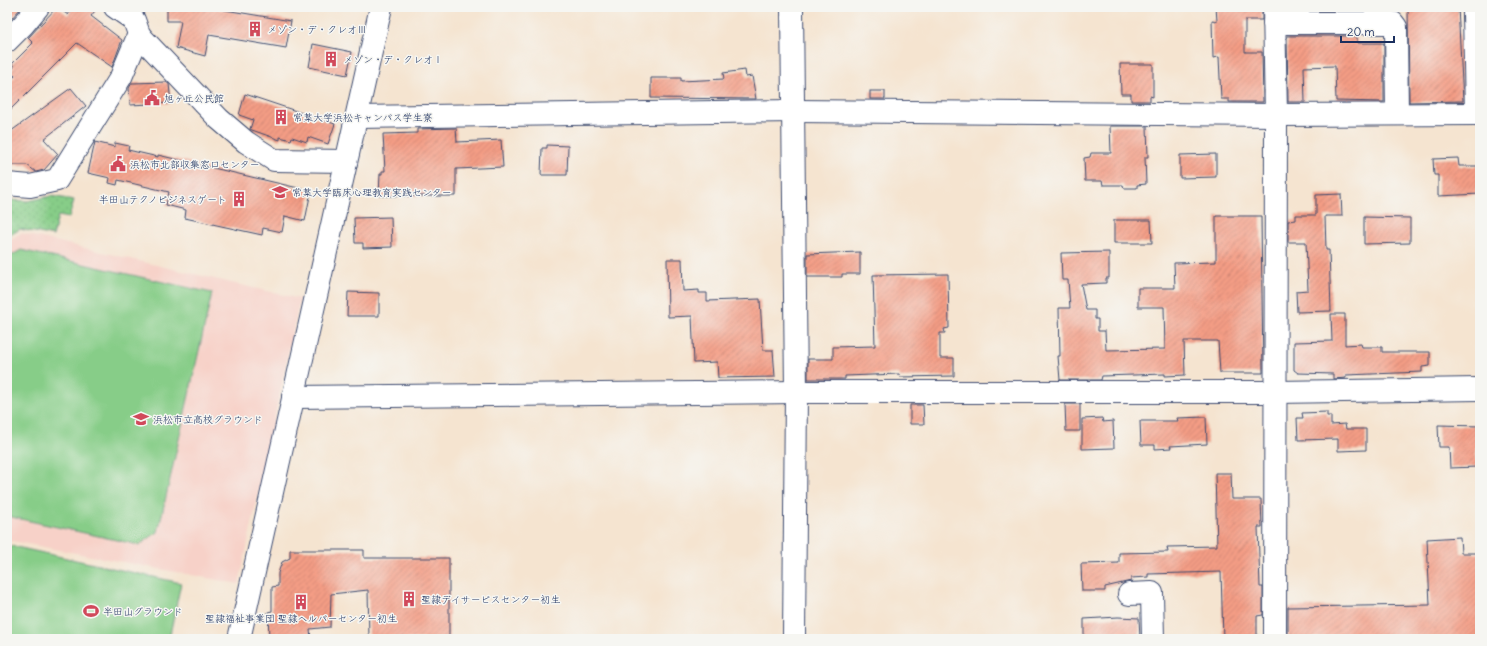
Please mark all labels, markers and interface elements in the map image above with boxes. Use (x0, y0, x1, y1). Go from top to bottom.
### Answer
scale bar (1341, 18, 1394, 44)
building icon: メゾン・デ・クレオⅢ (246, 20, 264, 38)
place label: メゾン・デ・クレオⅢ (267, 23, 367, 36)
text: 20 m (1347, 24, 1375, 39)
building icon: メゾン・デ・クレオⅠ (322, 50, 340, 68)
place label: メゾン・デ・クレオⅠ (343, 53, 443, 66)
public building icon: 旭ヶ丘公民館 (143, 89, 161, 107)
place label: 旭ヶ丘公民館 (164, 92, 224, 105)
building icon: 常葉大学浜松キャンパス学生寮 (272, 108, 290, 126)
place label: 常葉大学浜松キャンパス学生寮 (293, 111, 433, 124)
public building icon: 浜松市北部収集窓口センター (109, 155, 127, 173)
place label: 浜松市北部収集窓口センター (130, 158, 260, 171)
school or university icon: 常葉大学臨床心理教育実践センター (271, 183, 289, 201)
place label: 常葉大学臨床心理教育実践センター (292, 186, 452, 199)
building icon: 半田山テクノビジネスゲート (230, 190, 248, 208)
place label: 半田山テクノビジネスゲート (99, 193, 227, 206)
school or university icon: 浜松市立高校グラウンド (132, 410, 150, 428)
place label: 浜松市立高校グラウンド (153, 413, 263, 426)
building icon: 聖隷デイサービスセンター初生 (400, 590, 418, 608)
building icon: 聖隷福祉事業団 聖隷ヘルパーセンター初生 (292, 593, 310, 611)
place label: 聖隷デイサービスセンター初生 (421, 593, 560, 606)
sports icon: 半田山グラウンド (82, 602, 100, 620)
place label: 半田山グラウンド (103, 605, 183, 618)
place label: 聖隷福祉事業団 聖隷ヘルパーセンター初生 (205, 612, 397, 625)

